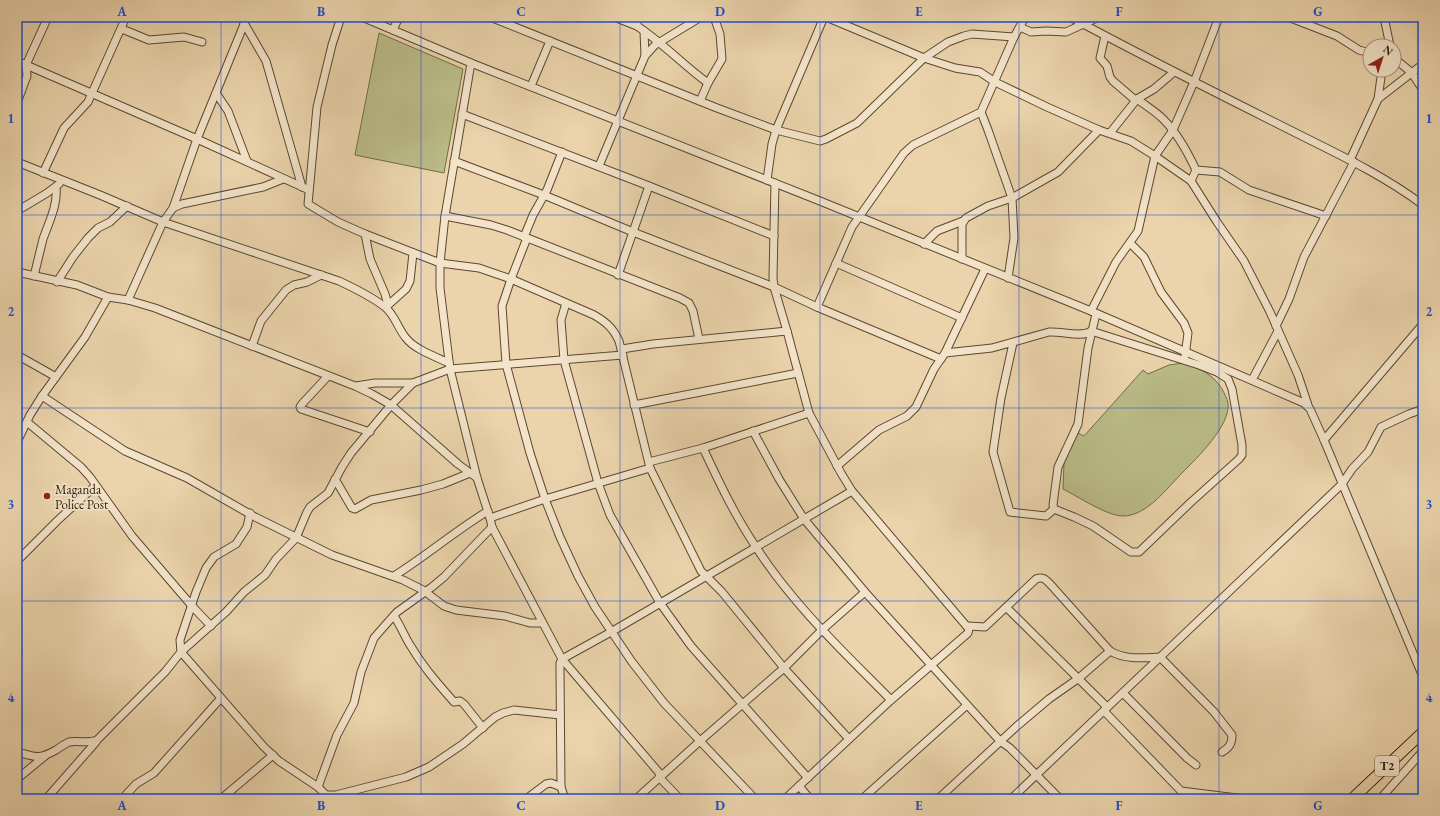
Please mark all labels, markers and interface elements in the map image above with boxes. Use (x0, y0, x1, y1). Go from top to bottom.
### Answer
text: A (116, 3, 127, 20)
text: B (317, 3, 325, 20)
text: C (516, 3, 526, 20)
text: D (715, 3, 725, 20)
text: E (915, 3, 923, 20)
text: F (1115, 3, 1123, 20)
text: G (1313, 3, 1323, 20)
north arrow (1362, 38, 1402, 78)
text: N (1380, 42, 1396, 59)
text: 1 (8, 110, 15, 127)
text: 1 (1426, 110, 1433, 127)
text: 2 (8, 303, 15, 320)
text: 2 (1426, 303, 1433, 320)
place label: Maganda Police Post (55, 481, 108, 513)
marker: Maganda Police Post (42, 491, 52, 501)
text: 3 (8, 496, 15, 513)
text: 3 (1426, 496, 1433, 513)
text: 4 (8, 689, 15, 706)
text: 4 (1426, 689, 1433, 706)
road number: T2 (1375, 756, 1399, 776)
text: A (116, 797, 127, 814)
text: B (317, 797, 325, 814)
text: C (516, 797, 526, 814)
text: D (715, 797, 725, 814)
text: E (915, 797, 923, 814)
text: F (1115, 797, 1123, 814)
text: G (1313, 797, 1323, 814)

